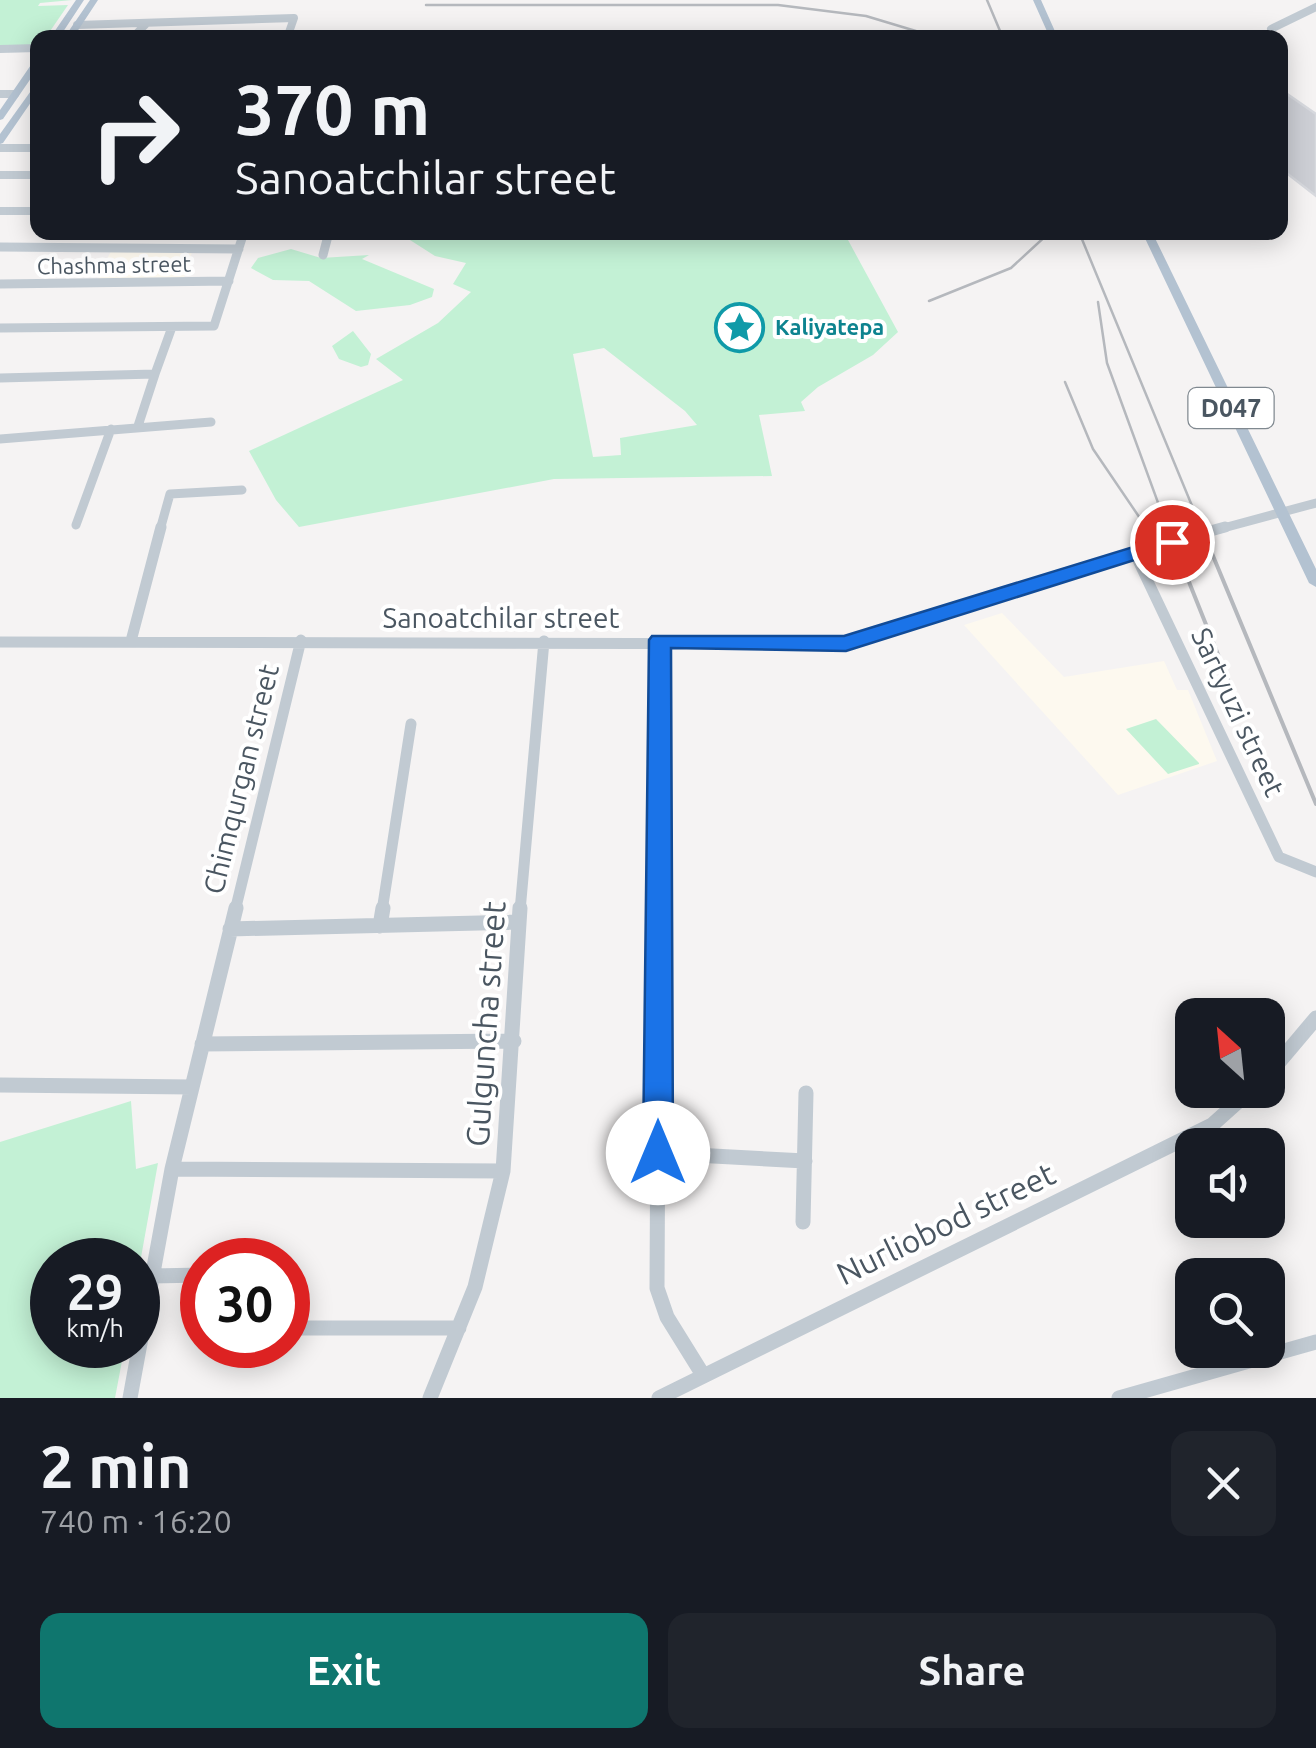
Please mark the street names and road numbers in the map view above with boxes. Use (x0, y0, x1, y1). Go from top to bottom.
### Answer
street label: Chashma street (37, 251, 192, 278)
road number: D047 (1188, 388, 1274, 428)
street label: Sanoatchilar street (382, 602, 620, 633)
street label: Sartyuzi street (1186, 623, 1291, 801)
street label: Chimqurgan street (197, 661, 284, 897)
street label: Gulguncha street (458, 899, 512, 1148)
street label: Nurliobod street (831, 1155, 1061, 1291)

